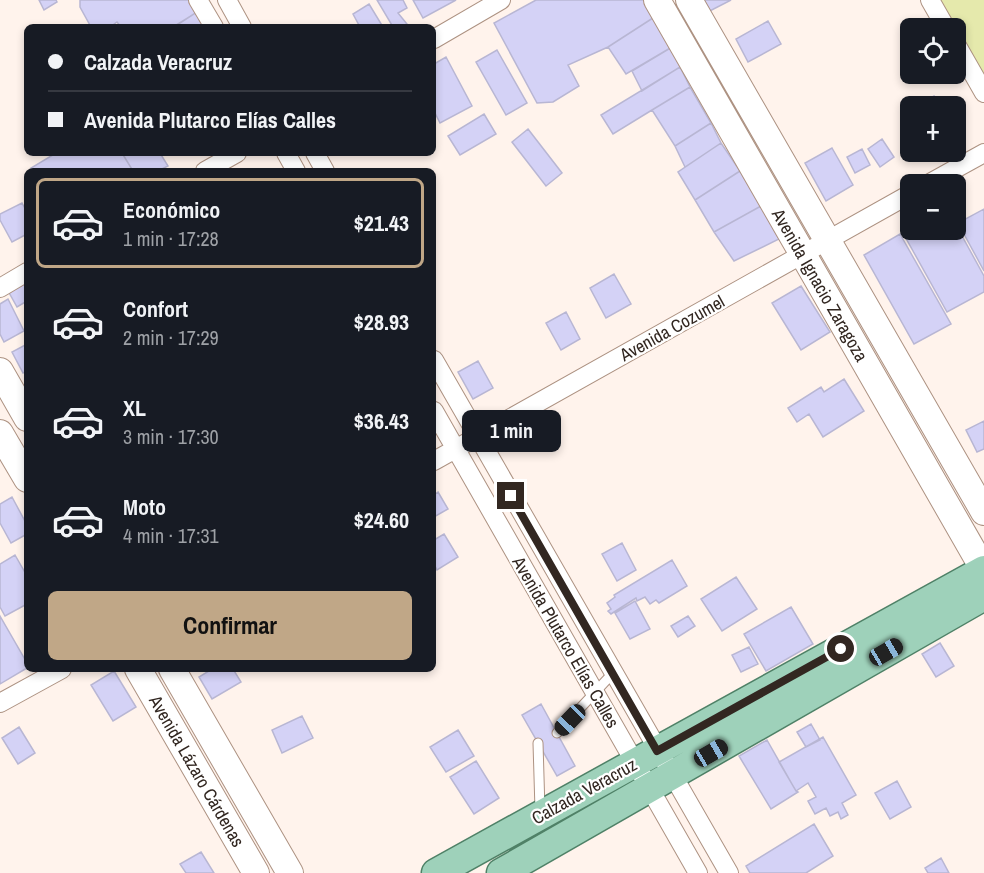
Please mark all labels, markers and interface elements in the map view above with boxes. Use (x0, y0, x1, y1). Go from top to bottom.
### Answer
map controls (900, 18, 966, 240)
button: locate (900, 18, 966, 84)
text: Calzada Veracruz (84, 47, 232, 77)
button: + (900, 96, 966, 162)
text: Avenida Plutarco Elías Calles (84, 105, 336, 135)
button: − (900, 174, 966, 240)
text: Económico (123, 195, 220, 225)
icon: car (51, 196, 105, 250)
street label: Avenida Ignacio Zaragoza (765, 203, 874, 366)
text: $21.43 (354, 208, 409, 238)
text: 1 min · 17:28 (123, 225, 219, 252)
street label: Avenida Cozumel (614, 289, 729, 368)
text: Confort (123, 294, 188, 324)
icon: car (51, 295, 105, 349)
text: $28.93 (354, 307, 409, 337)
text: 2 min · 17:29 (123, 324, 219, 351)
text: XL (123, 393, 146, 423)
icon: car (51, 394, 105, 448)
text: $36.43 (354, 406, 409, 436)
callout: 1 min (462, 409, 560, 451)
text: 1 min (490, 417, 533, 444)
text: 3 min · 17:30 (123, 423, 219, 450)
route end (497, 482, 524, 509)
text: Moto (123, 492, 166, 522)
icon: car (51, 493, 105, 547)
text: $24.60 (354, 505, 409, 535)
text: 4 min · 17:31 (123, 522, 219, 549)
street label: Avenida Plutarco Elías Calles (506, 551, 625, 732)
button: Confirmar (48, 591, 412, 660)
route start (827, 635, 854, 662)
car (866, 635, 906, 669)
street label: Avenida Lázaro Cárdenas (143, 690, 251, 851)
car (551, 701, 589, 739)
car (691, 736, 731, 770)
street label: Calzada Veracruz (527, 752, 641, 830)

